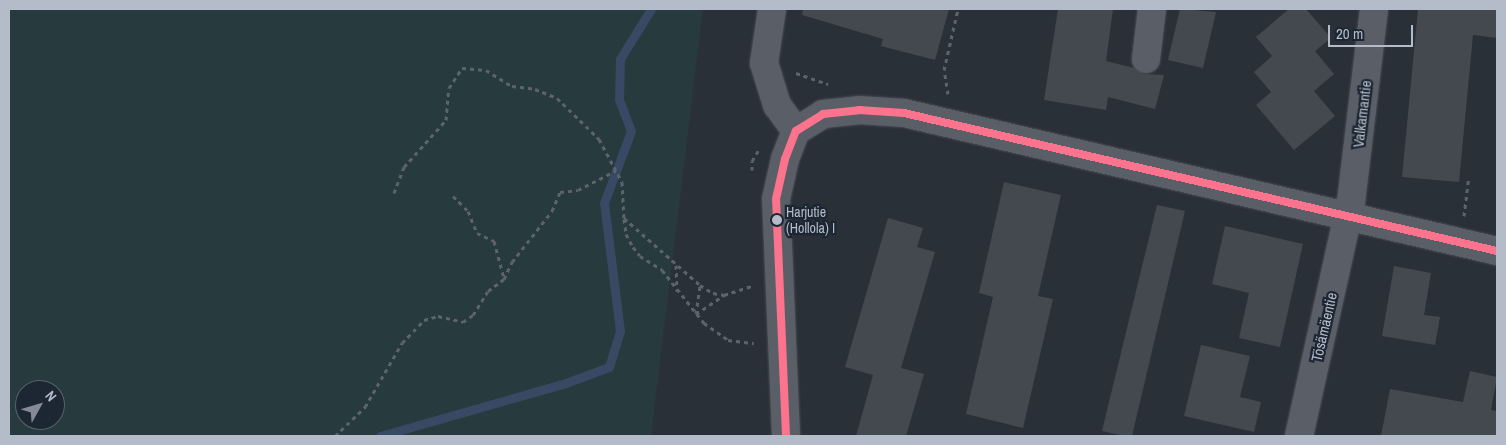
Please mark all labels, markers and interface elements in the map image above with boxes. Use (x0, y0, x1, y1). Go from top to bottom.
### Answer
scale bar (1331, 15, 1416, 47)
text: 20 m (1336, 23, 1363, 44)
street label: Valkamantie (1349, 79, 1375, 149)
place label: Harjutie (Hollola) I (786, 204, 835, 236)
marker: Harjutie (Hollola) I (772, 215, 782, 225)
street label: Tösämäentie (1307, 291, 1341, 363)
north arrow (15, 380, 65, 430)
text: N (41, 387, 60, 405)

